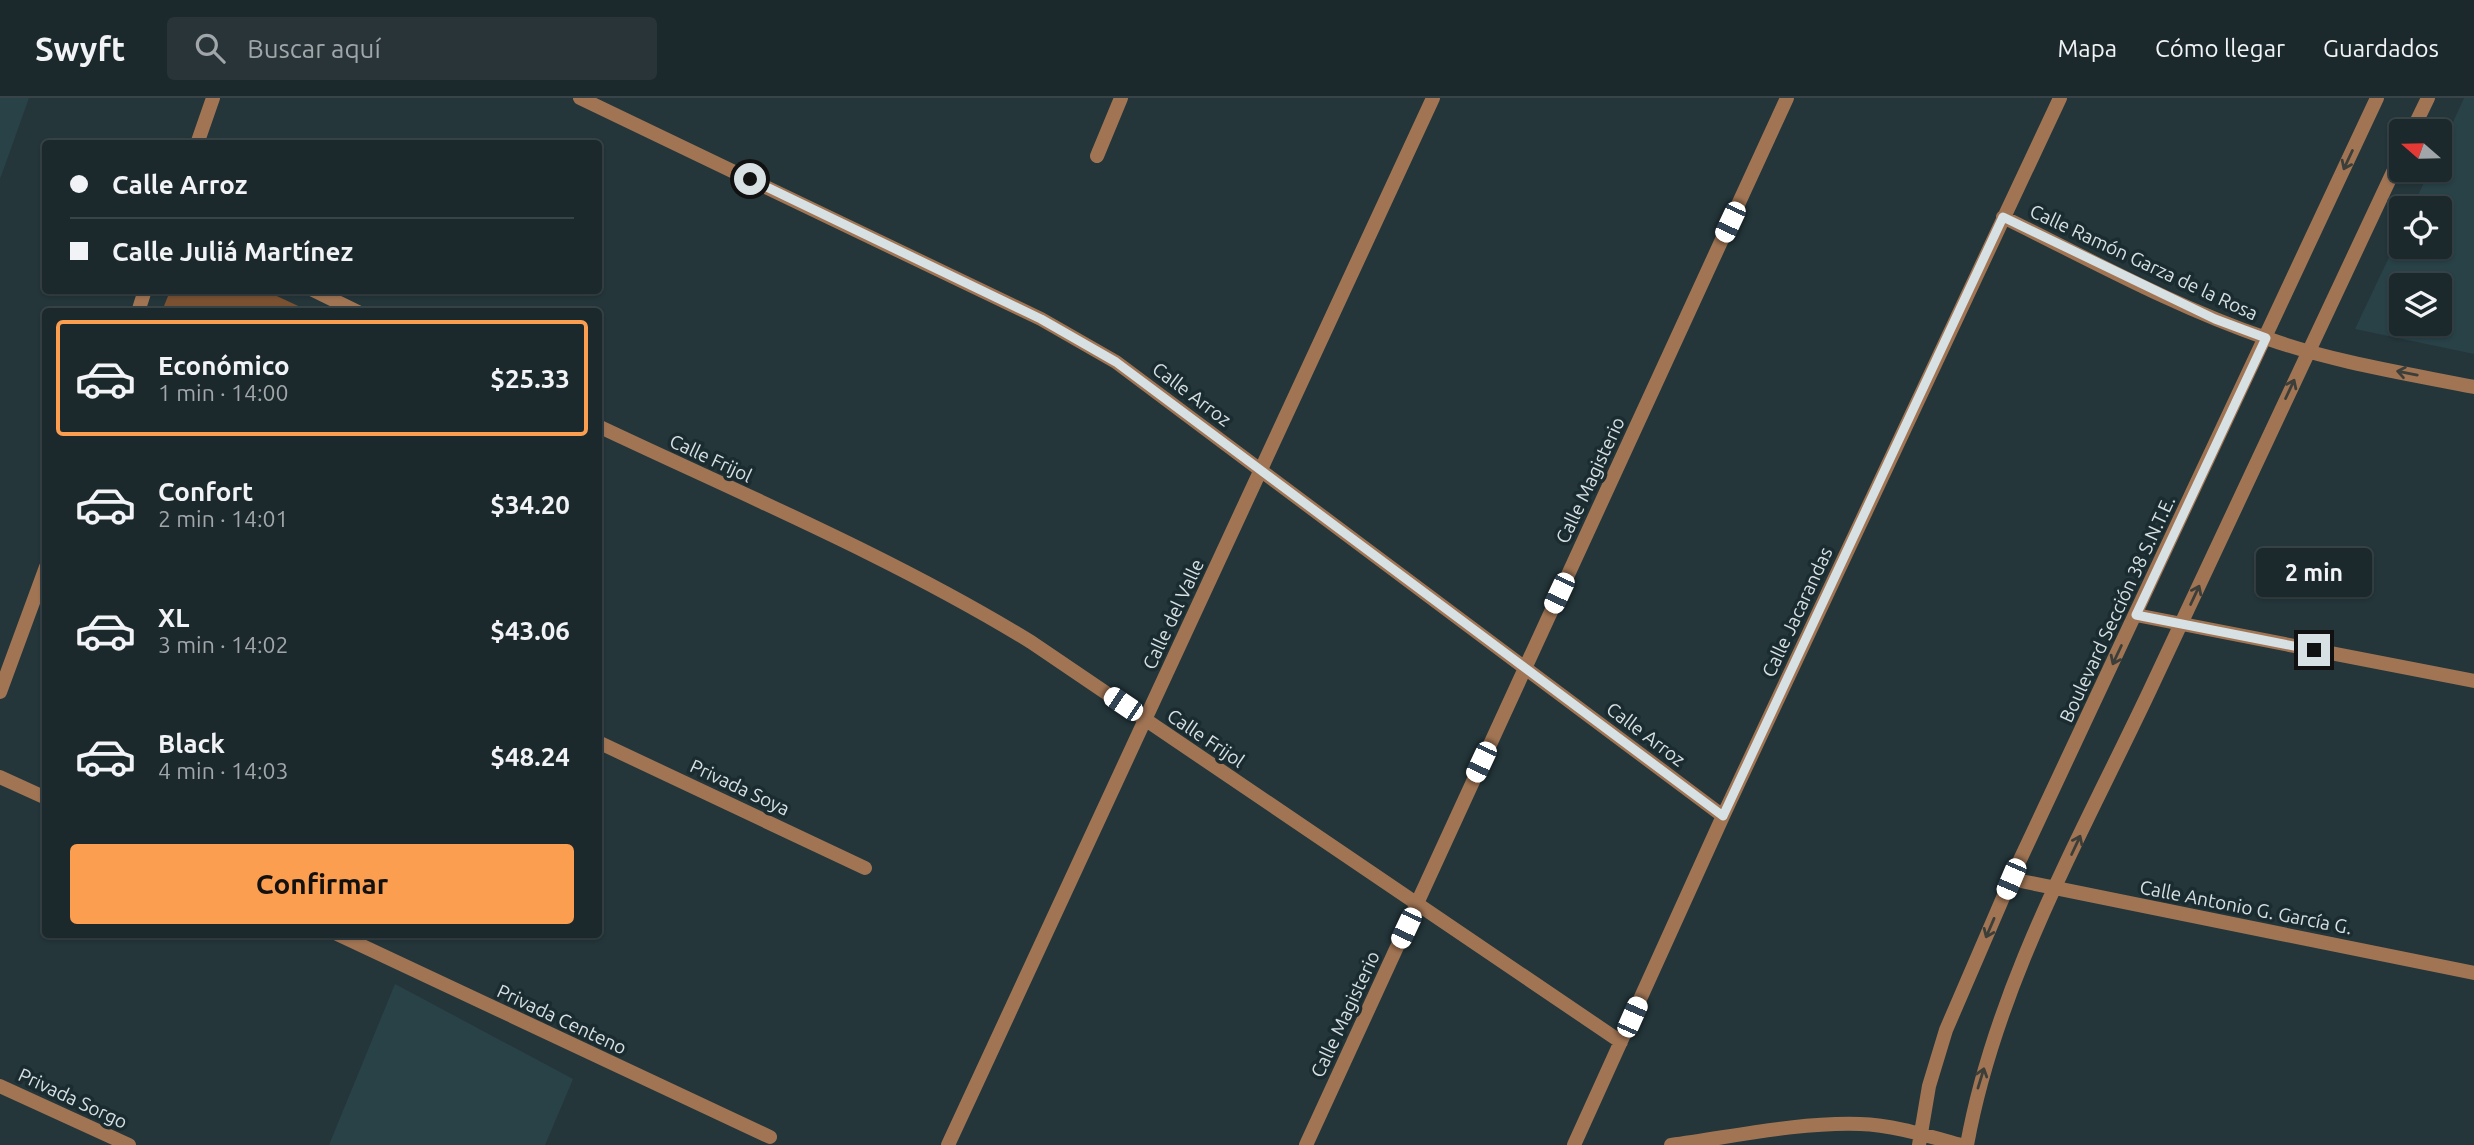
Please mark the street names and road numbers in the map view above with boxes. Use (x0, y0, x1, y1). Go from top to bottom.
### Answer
street label: Calle Ramón Garza de la Rosa (2027, 199, 2261, 325)
street label: Calle Arroz (1148, 357, 1236, 431)
street label: Calle Magisterio (1551, 413, 1629, 547)
street label: Calle Frijol (666, 429, 756, 487)
street label: Boulevard Sección 38 S.N.T.E. (2055, 492, 2179, 726)
street label: Calle Jacarandas (1757, 544, 1837, 680)
street label: Calle del Valle (1138, 555, 1208, 673)
street label: Calle Arroz (1602, 697, 1690, 771)
street label: Calle Frijol (1163, 704, 1249, 772)
street label: Privada Soya (687, 754, 793, 820)
street label: Calle Antonio G. García G. (2138, 876, 2354, 938)
street label: Calle Magisterio (1306, 947, 1384, 1081)
street label: Privada Centeno (494, 979, 630, 1059)
street label: Privada Sorgo (15, 1063, 131, 1133)

